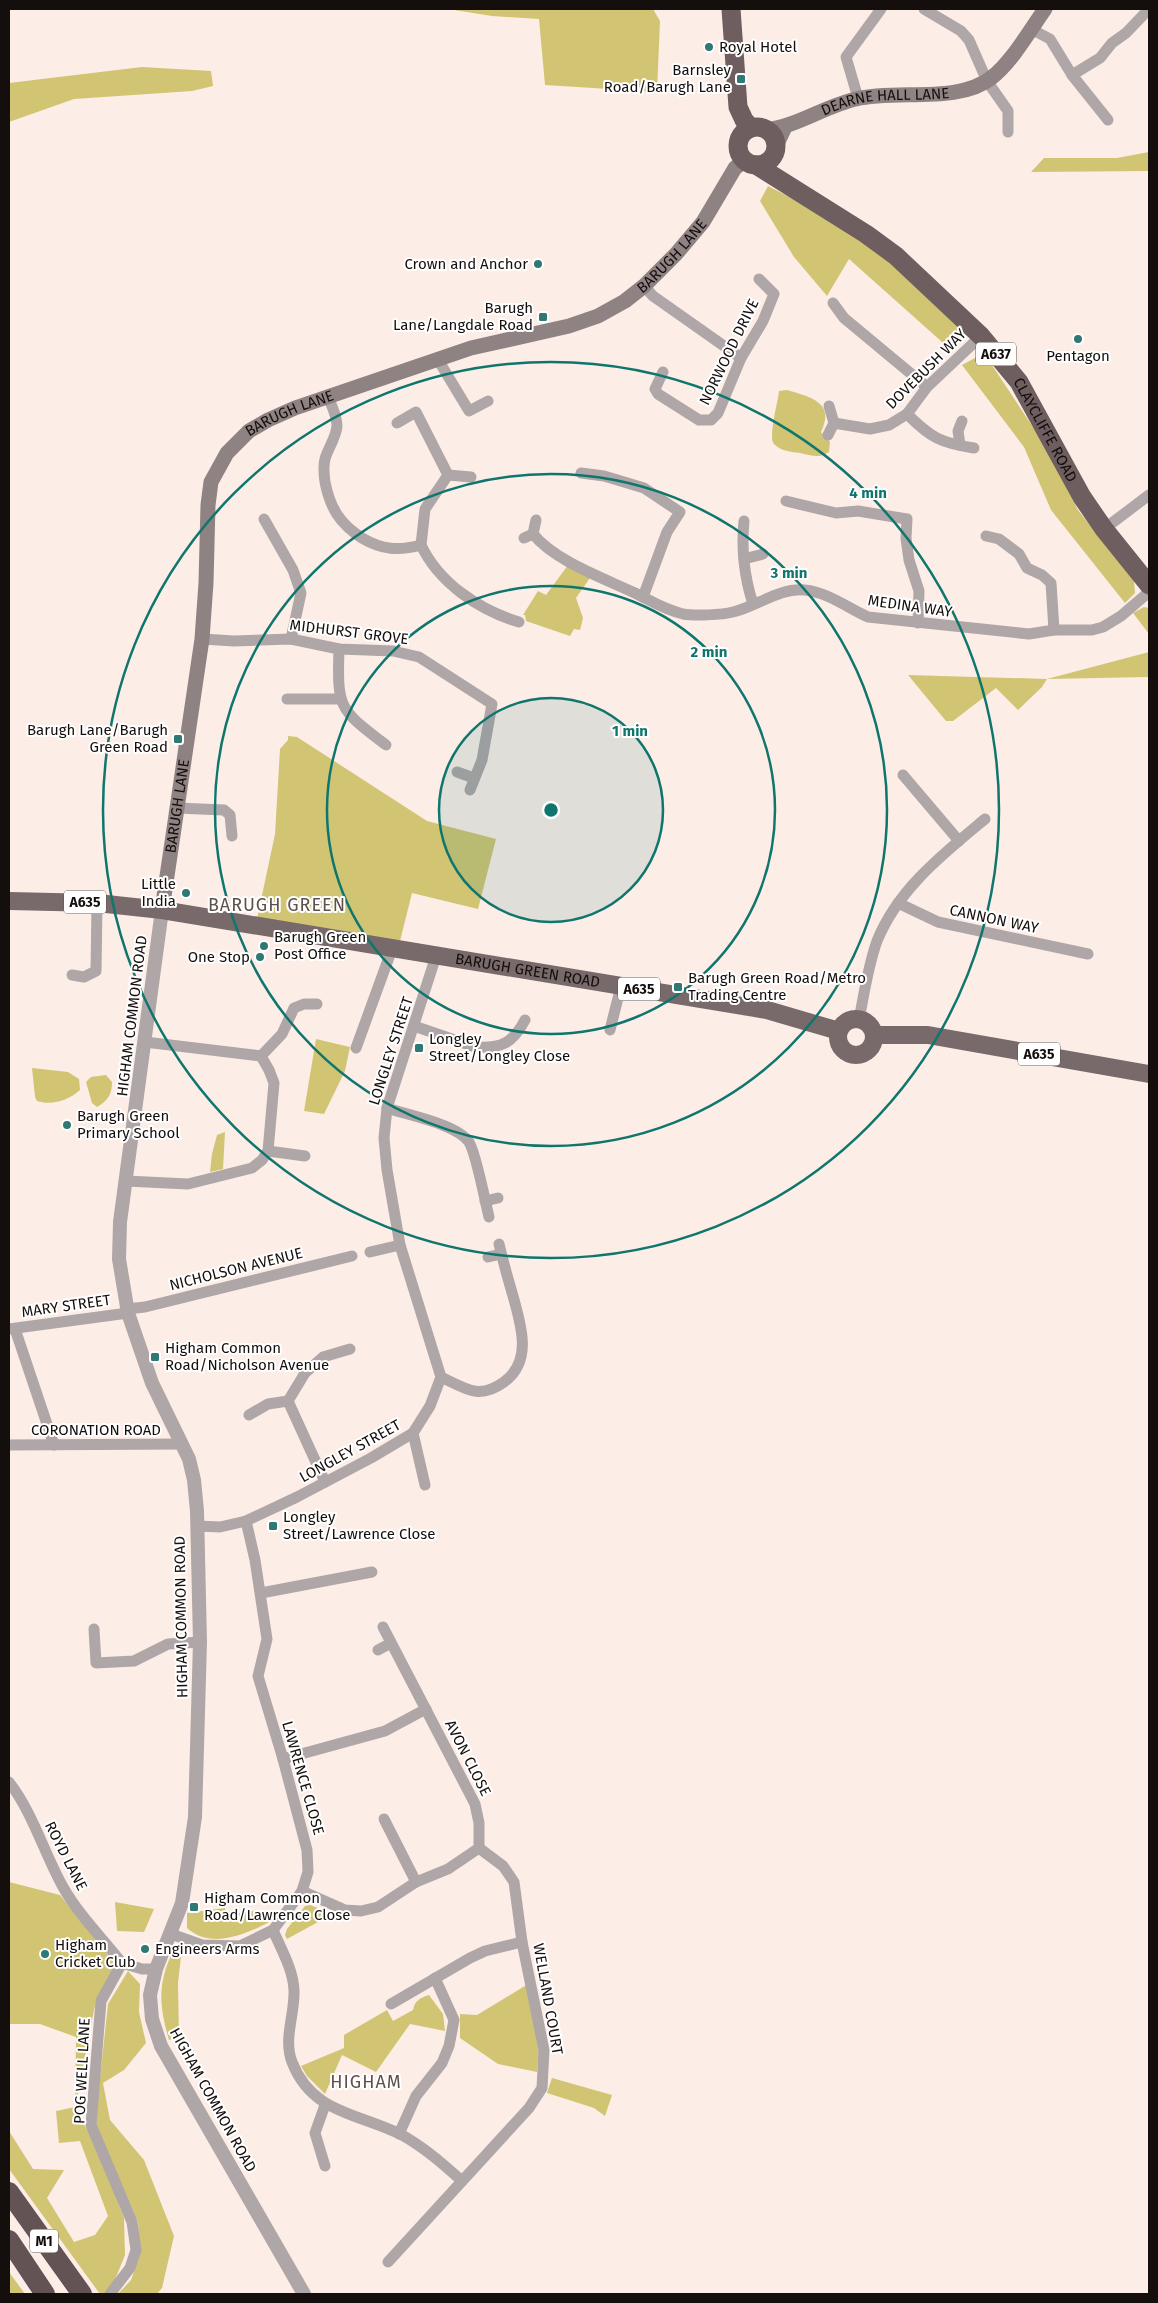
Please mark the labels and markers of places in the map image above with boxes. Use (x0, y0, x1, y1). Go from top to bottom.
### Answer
place label: Royal Hotel (719, 38, 797, 56)
marker: Royal Hotel (703, 41, 715, 53)
place label: Barnsley Road/Barugh Lane (604, 61, 732, 96)
marker: Barnsley Road/Barugh Lane (735, 73, 747, 85)
place label: Crown and Anchor (404, 255, 528, 273)
marker: Crown and Anchor (532, 258, 544, 270)
place label: Barugh Lane/Langdale Road (393, 299, 533, 334)
marker: Barugh Lane/Langdale Road (537, 311, 549, 323)
marker: Pentagon (1072, 333, 1084, 345)
place label: Pentagon (1046, 347, 1110, 365)
place label: Barugh Lane/Barugh Green Road (27, 721, 168, 756)
marker: Barugh Lane/Barugh Green Road (172, 733, 184, 745)
centre of rings (542, 801, 560, 819)
place label: Little India (141, 875, 176, 910)
marker: Little India (180, 887, 192, 899)
place label: Barugh Green Post Office (274, 928, 366, 963)
marker: Barugh Green Post Office (258, 940, 270, 952)
place label: One Stop (188, 948, 250, 966)
marker: One Stop (254, 951, 266, 963)
place label: Barugh Green Road/Metro Trading Centre (688, 969, 866, 1004)
marker: Barugh Green Road/Metro Trading Centre (672, 981, 684, 993)
place label: Longley Street/Longley Close (429, 1030, 570, 1065)
marker: Longley Street/Longley Close (413, 1042, 425, 1054)
place label: Barugh Green Primary School (77, 1107, 180, 1142)
marker: Barugh Green Primary School (61, 1119, 73, 1131)
place label: Higham Common Road/Nicholson Avenue (165, 1339, 329, 1374)
marker: Higham Common Road/Nicholson Avenue (149, 1351, 161, 1363)
place label: Longley Street/Lawrence Close (283, 1508, 436, 1543)
marker: Longley Street/Lawrence Close (267, 1520, 279, 1532)
place label: Higham Common Road/Lawrence Close (204, 1889, 350, 1924)
marker: Higham Common Road/Lawrence Close (188, 1901, 200, 1913)
place label: Higham Cricket Club (55, 1936, 136, 1971)
place label: Engineers Arms (155, 1940, 260, 1958)
marker: Engineers Arms (139, 1943, 151, 1955)
marker: Higham Cricket Club (39, 1948, 51, 1960)

